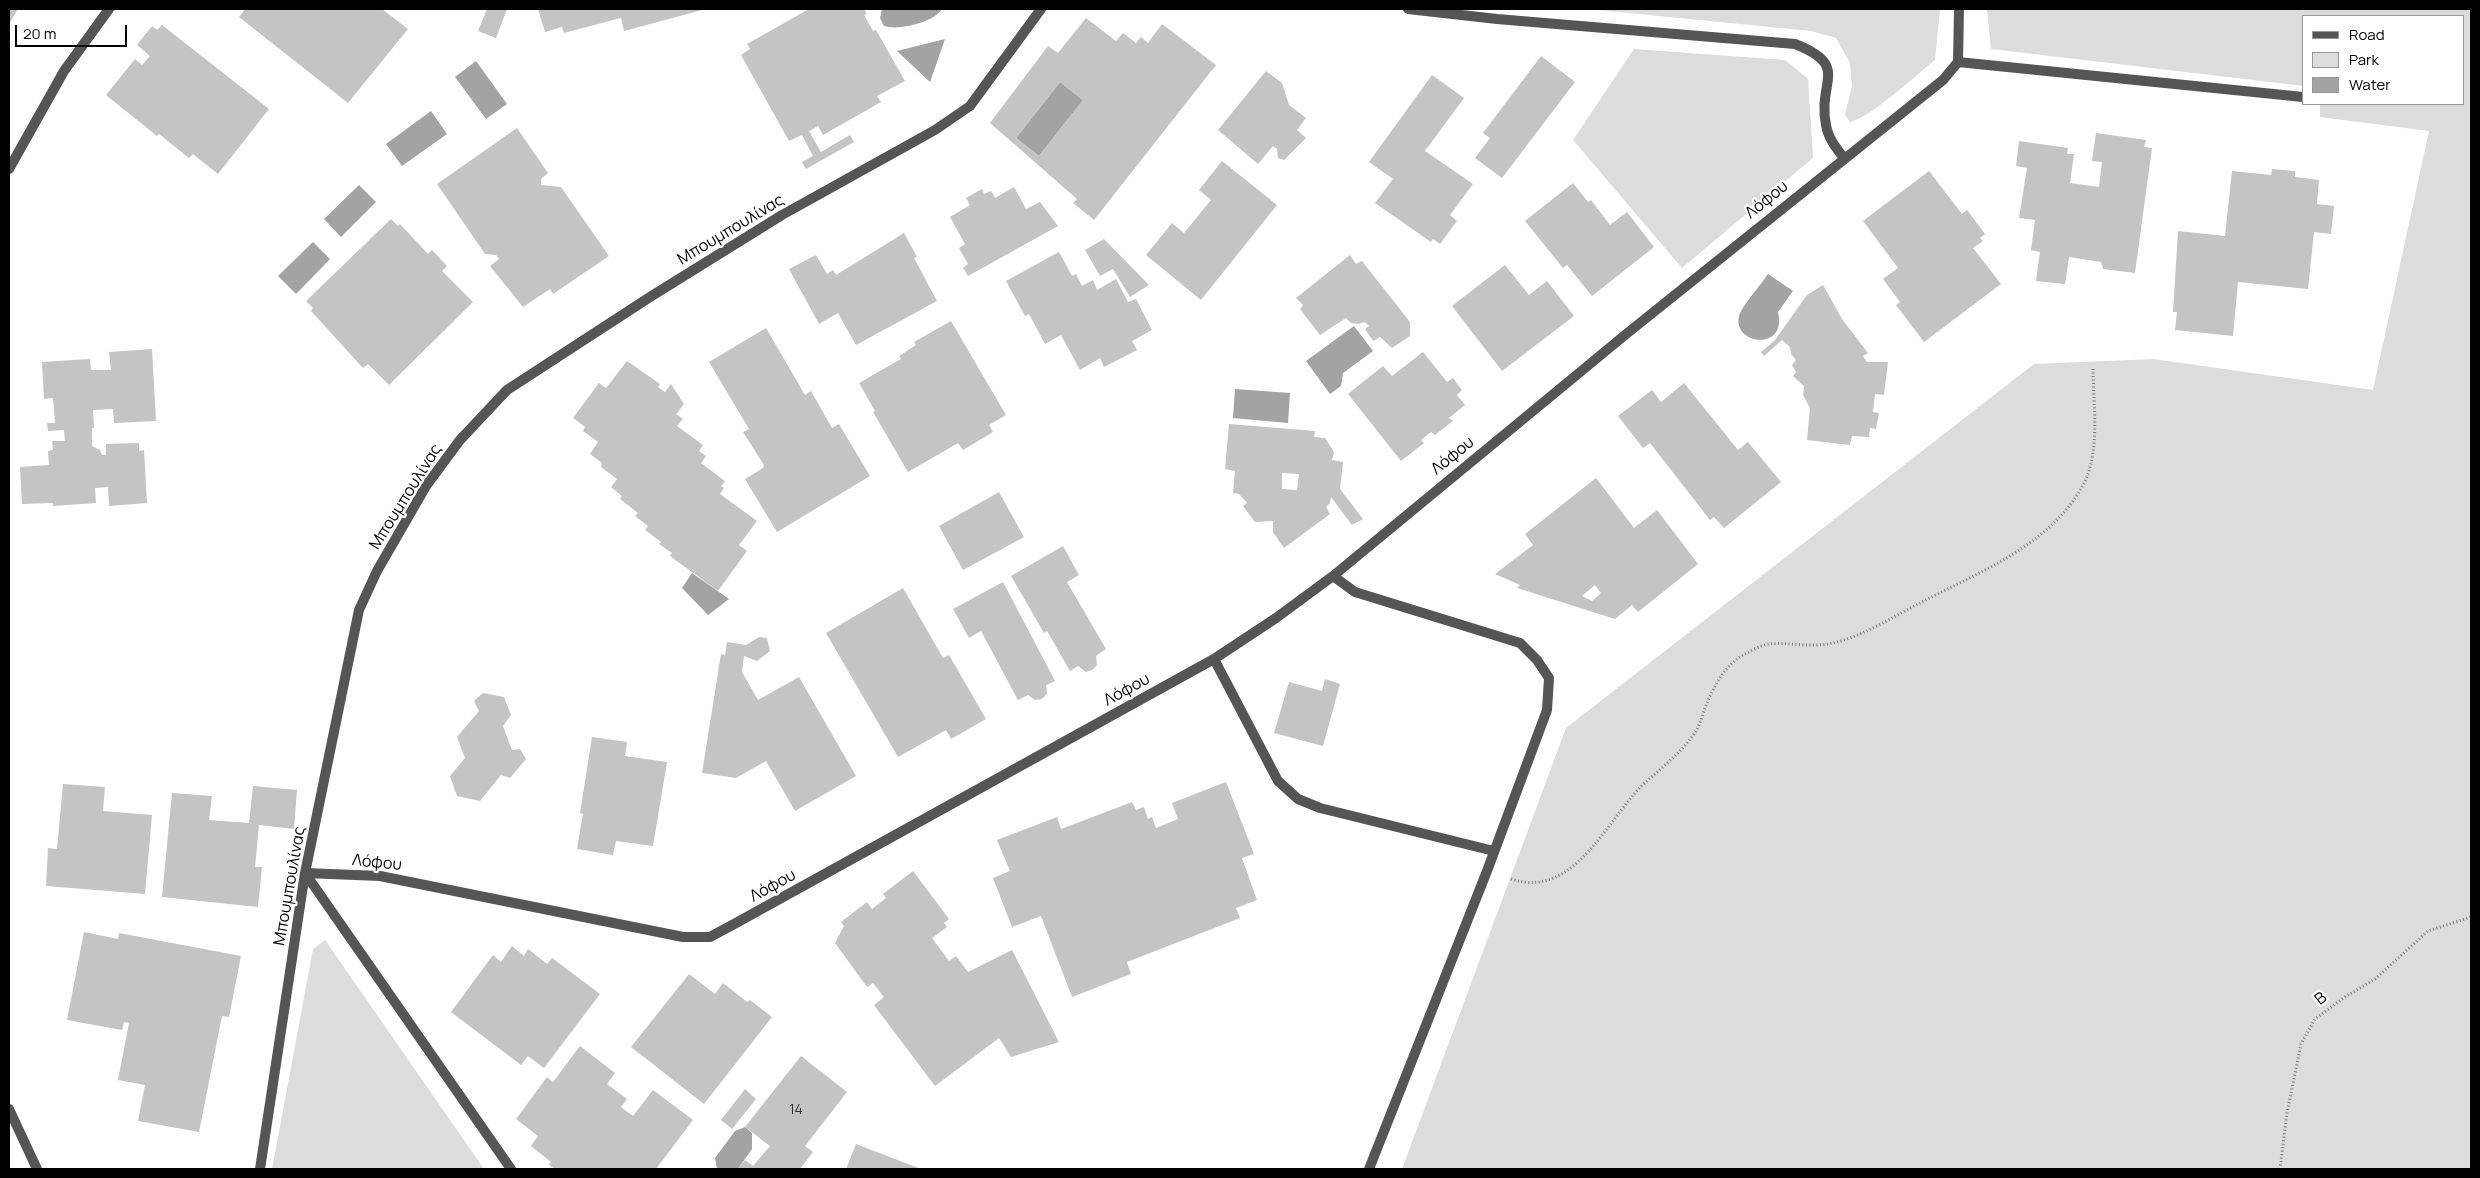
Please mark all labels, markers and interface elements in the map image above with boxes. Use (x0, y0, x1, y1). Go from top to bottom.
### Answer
scale bar (18, 15, 130, 47)
legend (2302, 15, 2465, 105)
text: 20 m (23, 23, 56, 44)
text: Road (2349, 24, 2385, 45)
text: Park (2349, 49, 2379, 70)
text: Water (2349, 74, 2391, 95)
street label: Λόφου (1742, 177, 1792, 223)
street label: Μπουμπουλίνας (674, 191, 788, 269)
street label: Λόφου (1428, 433, 1478, 479)
street label: Μπουμπουλίνας (366, 441, 446, 553)
street label: Λόφου (1101, 670, 1153, 710)
street label: Μπουμπουλίνας (270, 825, 310, 947)
street label: Λόφου (351, 851, 403, 875)
street label: Λόφου (747, 866, 799, 906)
street label: Β (2311, 988, 2331, 1010)
house number: 14 (789, 1102, 803, 1118)

